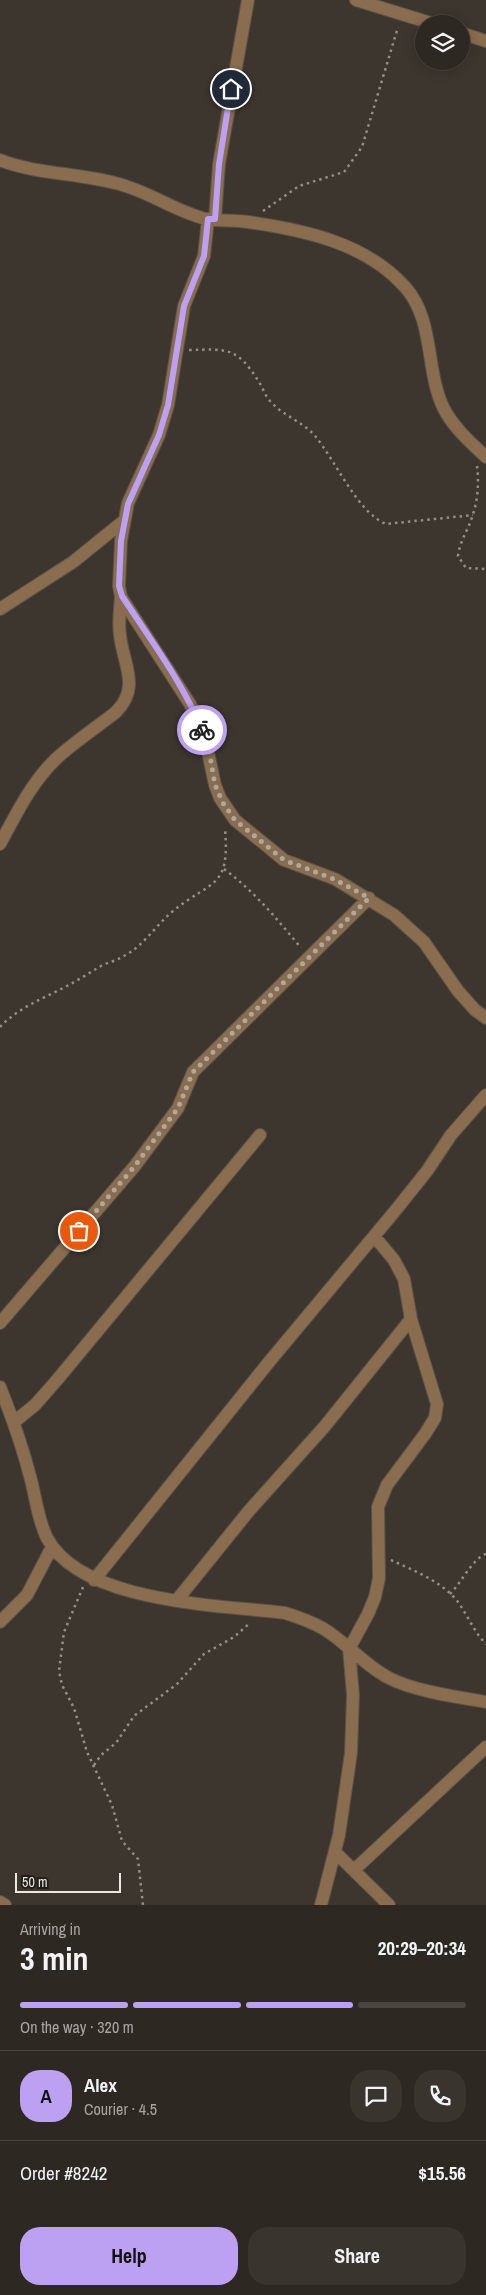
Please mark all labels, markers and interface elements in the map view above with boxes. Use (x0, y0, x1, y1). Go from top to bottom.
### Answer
map controls (415, 15, 470, 70)
button: layers (415, 15, 470, 70)
pin (210, 68, 252, 110)
icon: home (217, 75, 245, 103)
courier (177, 705, 227, 755)
icon: bike (188, 716, 216, 744)
pin (58, 1210, 100, 1252)
icon: bag (65, 1217, 93, 1245)
scale bar (15, 1870, 121, 1893)
text: 50 m (22, 1873, 48, 1891)
text: Arriving in (20, 1918, 81, 1940)
text: 20:29–20:34 (378, 1935, 466, 1961)
text: 3 min (20, 1937, 89, 1980)
text: On the way · 320 m (20, 2016, 134, 2038)
button: chat (350, 2070, 402, 2122)
button: phone (414, 2070, 466, 2122)
text: Alex (84, 2072, 117, 2098)
text: A (40, 2083, 52, 2109)
text: Courier · 4.5 (84, 2098, 157, 2120)
text: Order #8242 (20, 2160, 107, 2186)
text: $15.56 (418, 2160, 466, 2186)
button: Help (20, 2227, 238, 2285)
button: Share (248, 2227, 466, 2285)

